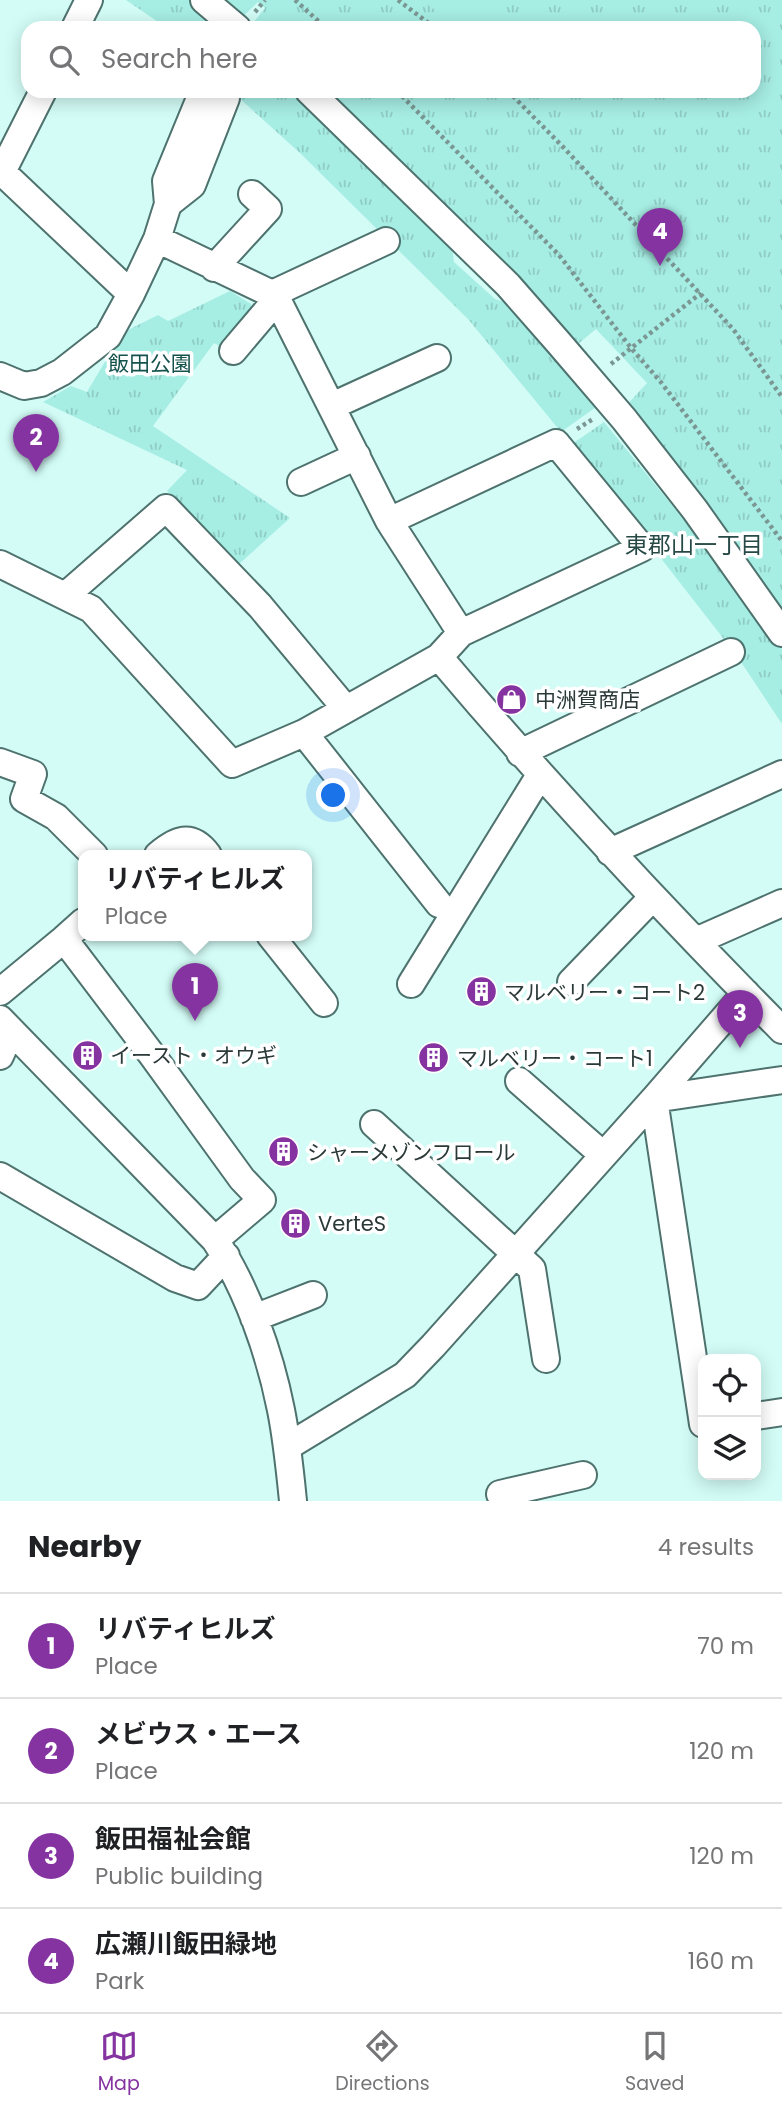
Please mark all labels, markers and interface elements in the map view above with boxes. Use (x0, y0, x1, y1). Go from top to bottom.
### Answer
search box (21, 21, 761, 98)
icon: search (45, 41, 83, 79)
text: Search here (101, 41, 258, 77)
pin: 4 (637, 208, 683, 266)
park label: 飯田公園 (108, 349, 192, 378)
pin: 2 (13, 414, 59, 472)
district label: 東郡山一丁目 (625, 529, 763, 561)
shop icon: 中洲賀商店 (495, 682, 529, 716)
place label: 中洲賀商店 (535, 685, 640, 714)
your location (316, 778, 350, 812)
popup (78, 850, 312, 941)
text: リバティヒルズ (105, 861, 285, 897)
text: Place (105, 900, 168, 932)
pin: 1 (172, 963, 218, 1021)
building icon: マルベリー・コート2 (464, 975, 498, 1009)
place label: マルベリー・コート2 (504, 978, 705, 1007)
pin: 3 (717, 990, 763, 1048)
building icon: イースト・オウギ (70, 1038, 104, 1072)
place label: イースト・オウギ (110, 1041, 277, 1070)
building icon: マルベリー・コート1 (417, 1041, 451, 1075)
place label: マルベリー・コート1 (457, 1044, 653, 1073)
building icon: シャーメゾンフロール (267, 1135, 301, 1169)
place label: シャーメゾンフロール (307, 1138, 516, 1167)
building icon: VerteS (278, 1206, 312, 1240)
place label: VerteS (318, 1209, 386, 1238)
map controls (698, 1354, 761, 1480)
button: locate (698, 1354, 761, 1417)
button: layers (698, 1417, 761, 1480)
text: Nearby (28, 1525, 142, 1568)
text: 4 results (658, 1531, 754, 1563)
text: リバティヒルズ (95, 1611, 275, 1647)
text: 1 (47, 1630, 55, 1662)
text: 70 m (697, 1630, 754, 1662)
text: Place (95, 1650, 158, 1682)
text: メビウス・エース (95, 1716, 302, 1752)
text: 2 (44, 1735, 58, 1767)
text: 120 m (689, 1735, 754, 1767)
text: Place (95, 1755, 158, 1787)
text: 飯田福祉会館 (95, 1821, 251, 1857)
text: 3 (44, 1840, 58, 1872)
text: 120 m (689, 1840, 754, 1872)
text: Public building (95, 1860, 263, 1892)
text: 広瀬川飯田緑地 (95, 1926, 277, 1962)
text: 4 (43, 1945, 59, 1977)
text: 160 m (688, 1945, 754, 1977)
text: Park (95, 1965, 144, 1997)
tab: Map (98, 2027, 140, 2098)
tab: Directions (335, 2027, 430, 2098)
tab: Saved (625, 2027, 684, 2098)

